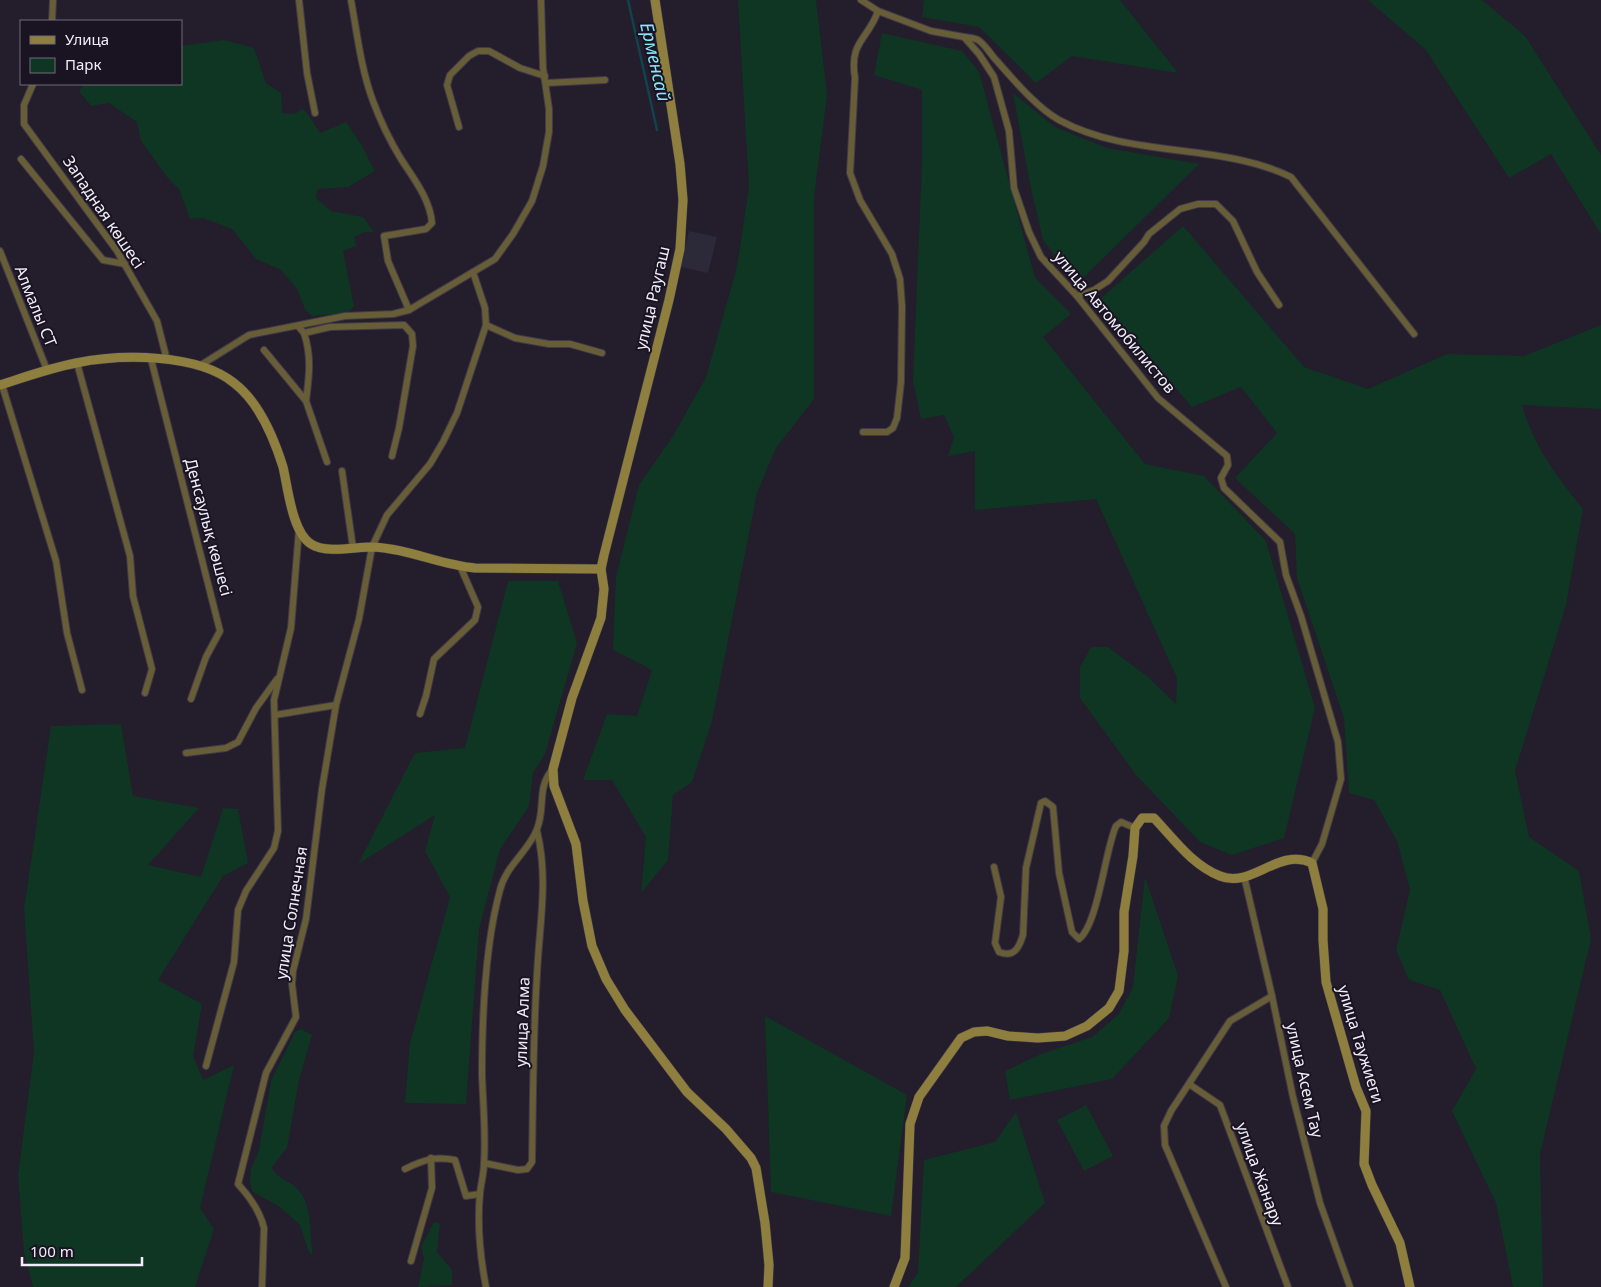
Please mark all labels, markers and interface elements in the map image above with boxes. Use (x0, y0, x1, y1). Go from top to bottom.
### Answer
legend (20, 20, 182, 85)
water label: Ерменсай (635, 20, 677, 104)
text: Улица (65, 29, 109, 49)
text: Парк (65, 54, 101, 74)
street label: Западная көшесі (58, 151, 150, 273)
street label: улица Раугаш (629, 244, 675, 352)
street label: улица Автомобилистов (1049, 246, 1181, 398)
street label: Алмалы СТ (10, 262, 62, 350)
street label: Денсаулық көшесі (180, 456, 238, 598)
street label: улица Солнечная (270, 845, 312, 981)
street label: улица Алма (509, 976, 535, 1068)
street label: улица Таужиеги (1333, 982, 1389, 1106)
street label: улица Асем Тау (1281, 1020, 1329, 1141)
street label: улица Жанару (1231, 1119, 1289, 1230)
scale bar (22, 1234, 142, 1266)
text: 100 m (30, 1241, 74, 1261)

